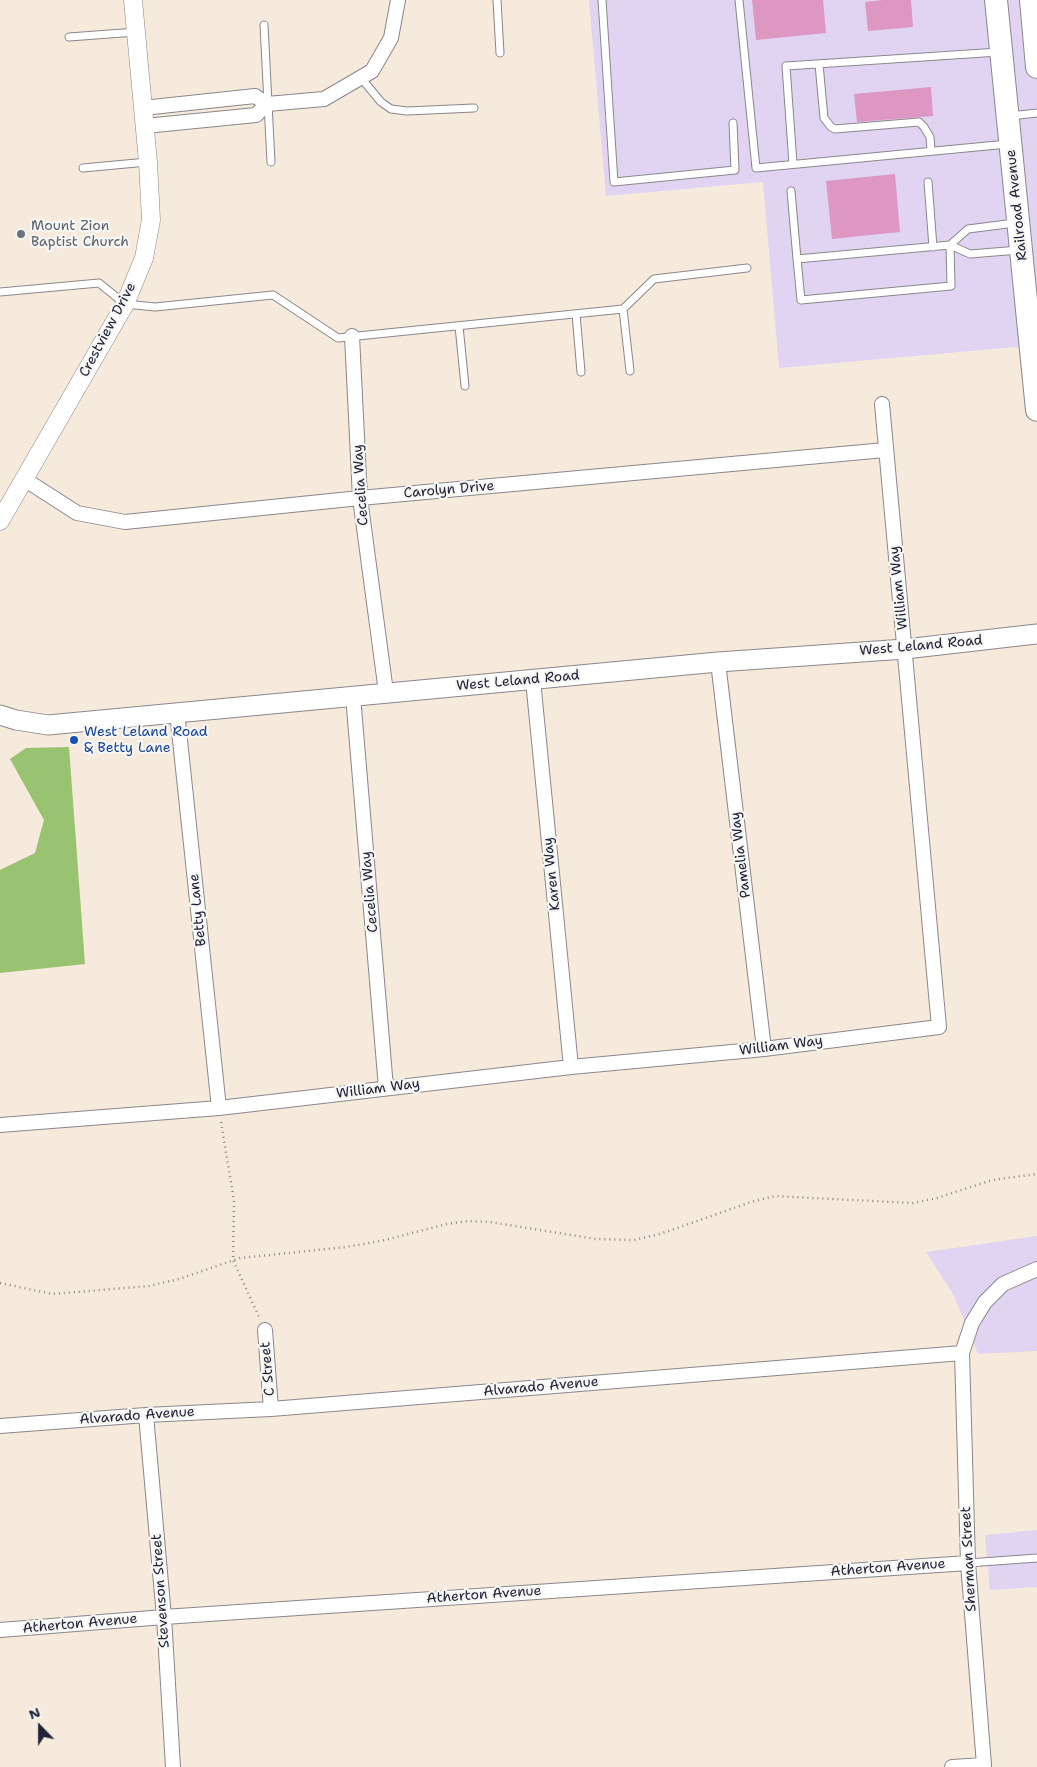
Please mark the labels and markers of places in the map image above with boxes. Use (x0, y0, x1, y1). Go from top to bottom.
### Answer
place label: Mount Zion Baptist Church (31, 218, 129, 250)
marker: Mount Zion Baptist Church (15, 228, 27, 240)
place label: West Leland Road & Betty Lane (84, 724, 208, 756)
marker: West Leland Road & Betty Lane (68, 734, 80, 746)

